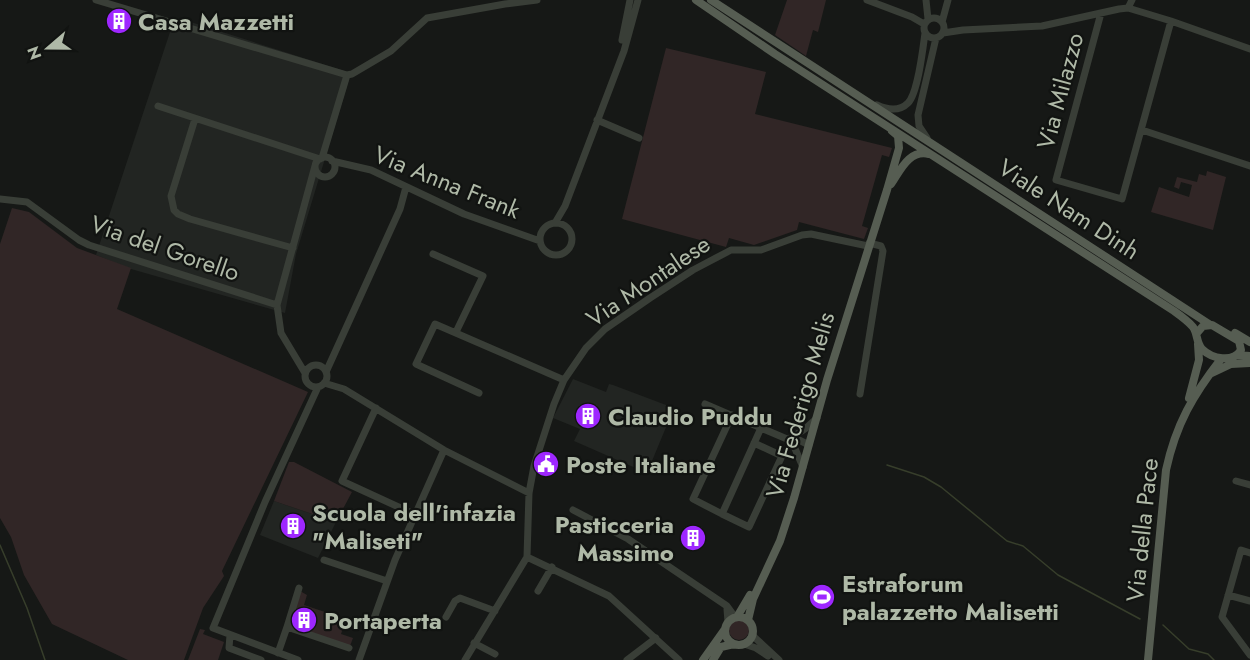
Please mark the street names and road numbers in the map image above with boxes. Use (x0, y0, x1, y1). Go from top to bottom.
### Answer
street label: Via Milazzo (1028, 29, 1092, 153)
street label: Via Anna Frank (369, 137, 526, 227)
street label: Viale Nam Dinh (991, 150, 1147, 268)
street label: Via del Gorello (86, 206, 244, 290)
street label: Via Montalese (579, 226, 717, 336)
street label: Via Federigo Melis (757, 308, 843, 502)
street label: Via della Pace (1117, 456, 1167, 604)

